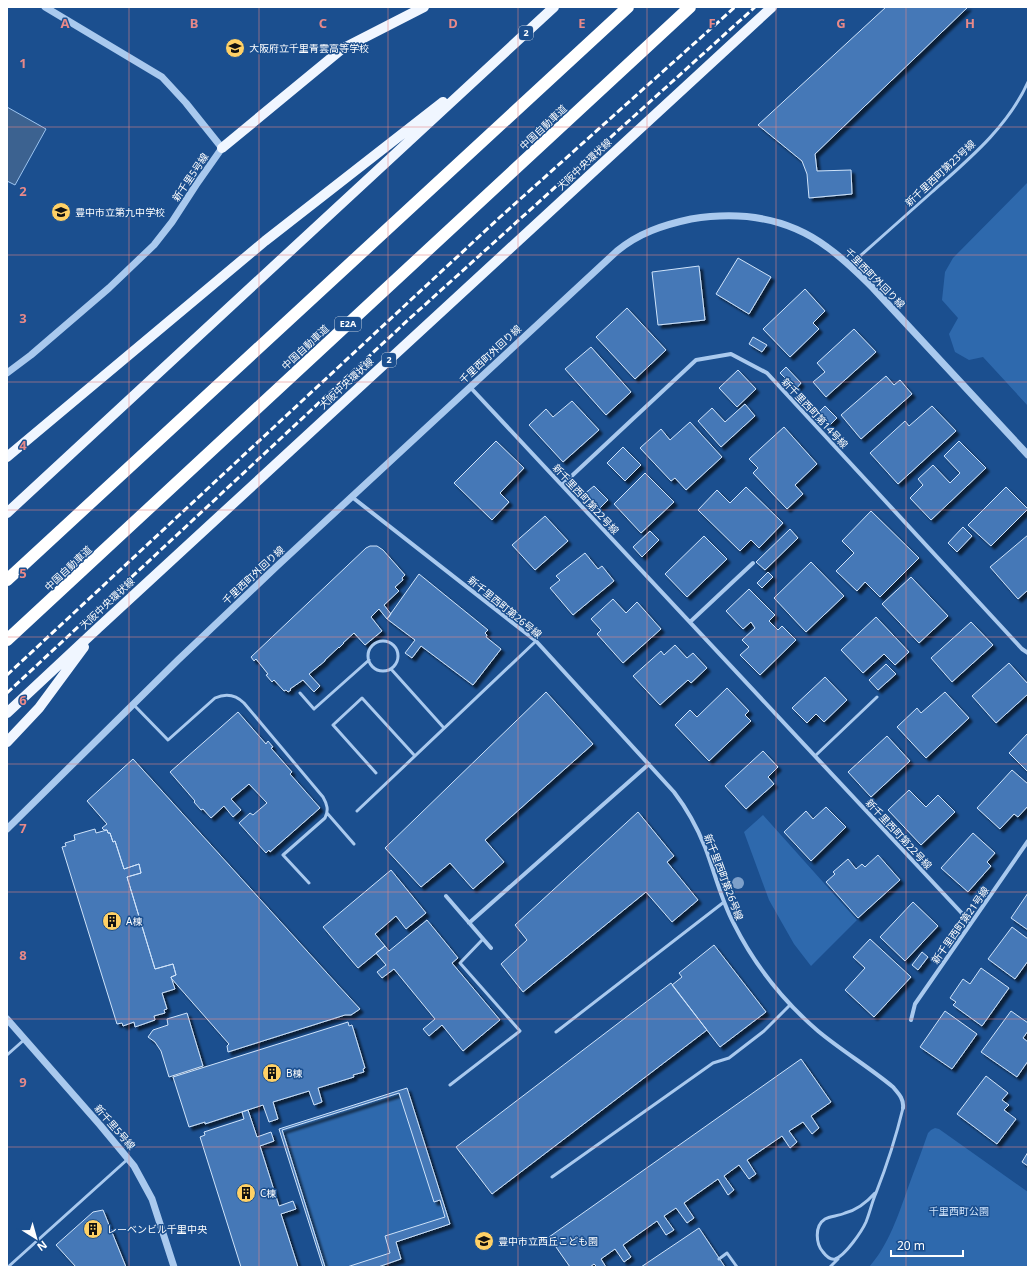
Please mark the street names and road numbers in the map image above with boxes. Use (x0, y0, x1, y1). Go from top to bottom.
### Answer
road number: 2 (519, 26, 533, 40)
street label: 中国自動車道 (516, 101, 570, 153)
street label: 大阪中央環状線 (554, 135, 614, 193)
street label: 新千里西町第23号線 (902, 137, 978, 209)
street label: 新千里5号線 (169, 150, 211, 204)
street label: 千里西町外回り線 (842, 245, 908, 311)
road number: E2A (335, 317, 361, 331)
street label: 中国自動車道 (278, 321, 332, 373)
street label: 千里西町外回り線 (456, 322, 524, 386)
road number: 2 (382, 353, 396, 367)
street label: 大阪中央環状線 (316, 354, 376, 412)
street label: 新千里西町第14号線 (779, 375, 851, 451)
street label: 新千里西町第22号線 (550, 461, 622, 537)
street label: 中国自動車道 (41, 542, 95, 594)
street label: 千里西町外回り線 (219, 543, 287, 607)
street label: 新千里西町第26号線 (465, 573, 545, 641)
street label: 大阪中央環状線 (77, 574, 137, 632)
street label: 新千里西町第22号線 (863, 796, 935, 872)
street label: 新千里西町第26号線 (701, 832, 747, 922)
street label: 新千里西町第21号線 (928, 884, 992, 966)
street label: 新千里5号線 (91, 1101, 139, 1153)

